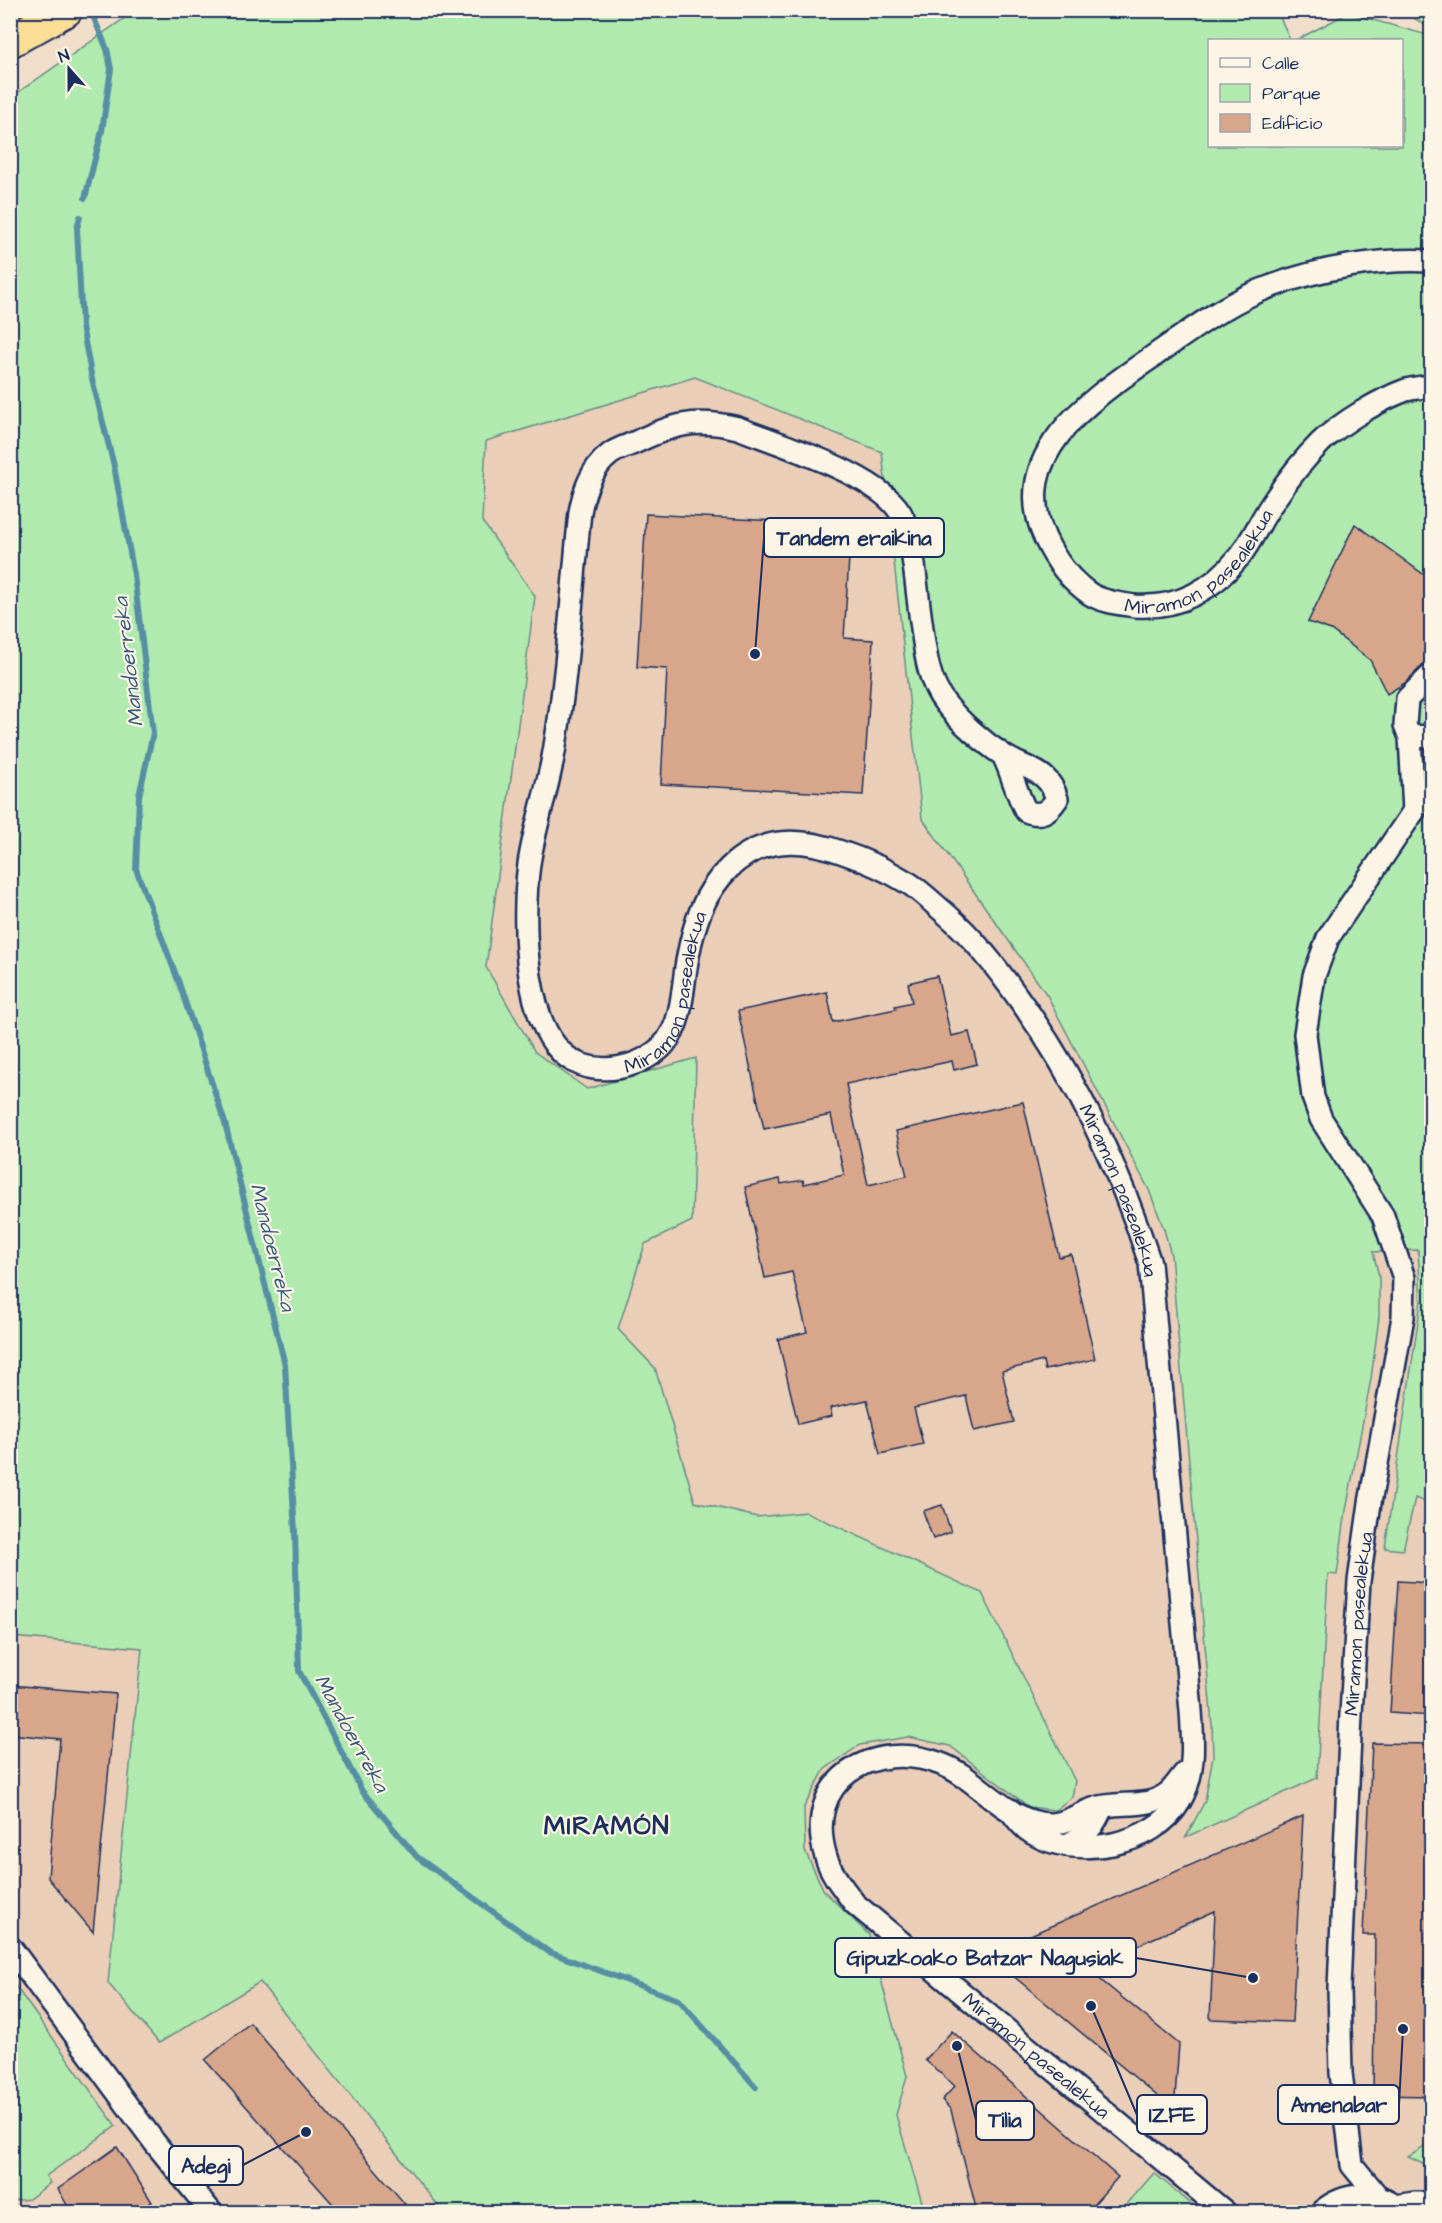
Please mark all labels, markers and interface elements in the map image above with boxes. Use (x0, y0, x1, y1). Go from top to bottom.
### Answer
north arrow (39, 39, 99, 99)
legend (1208, 39, 1403, 147)
text: N (55, 44, 73, 68)
text: Calle (1262, 51, 1300, 76)
text: Parque (1262, 81, 1321, 106)
text: Edificio (1262, 111, 1322, 136)
street label: Miramon pasealekua (1123, 504, 1280, 622)
callout: Tandem eraikina (764, 518, 944, 557)
text: Tandem eraikina (775, 524, 932, 553)
water label: Mandoerreka (106, 594, 151, 729)
street label: Miramon pasealekua (620, 907, 714, 1081)
street label: Miramon pasealekua (1071, 1099, 1164, 1278)
water label: Mandoerreka (243, 1180, 303, 1315)
street label: Miramon pasealekua (1338, 1530, 1381, 1717)
water label: Mandoerreka (307, 1669, 397, 1799)
district label: MIRAMÓN (544, 1808, 670, 1844)
callout: Gipuzkoako Batzar Nagusiak (835, 1938, 1136, 1977)
text: Gipuzkoako Batzar Nagusiak (847, 1944, 1124, 1975)
street label: Miramon pasealekua (956, 1986, 1116, 2126)
callout: Amenabar (1278, 2085, 1399, 2124)
text: Amenabar (1291, 2091, 1388, 2120)
callout: IZFE (1137, 2095, 1207, 2134)
callout: Tilia (976, 2101, 1034, 2140)
text: IZFE (1149, 2101, 1196, 2130)
text: Tilia (987, 2106, 1022, 2135)
callout: Adegi (169, 2146, 243, 2185)
text: Adegi (181, 2152, 232, 2183)

